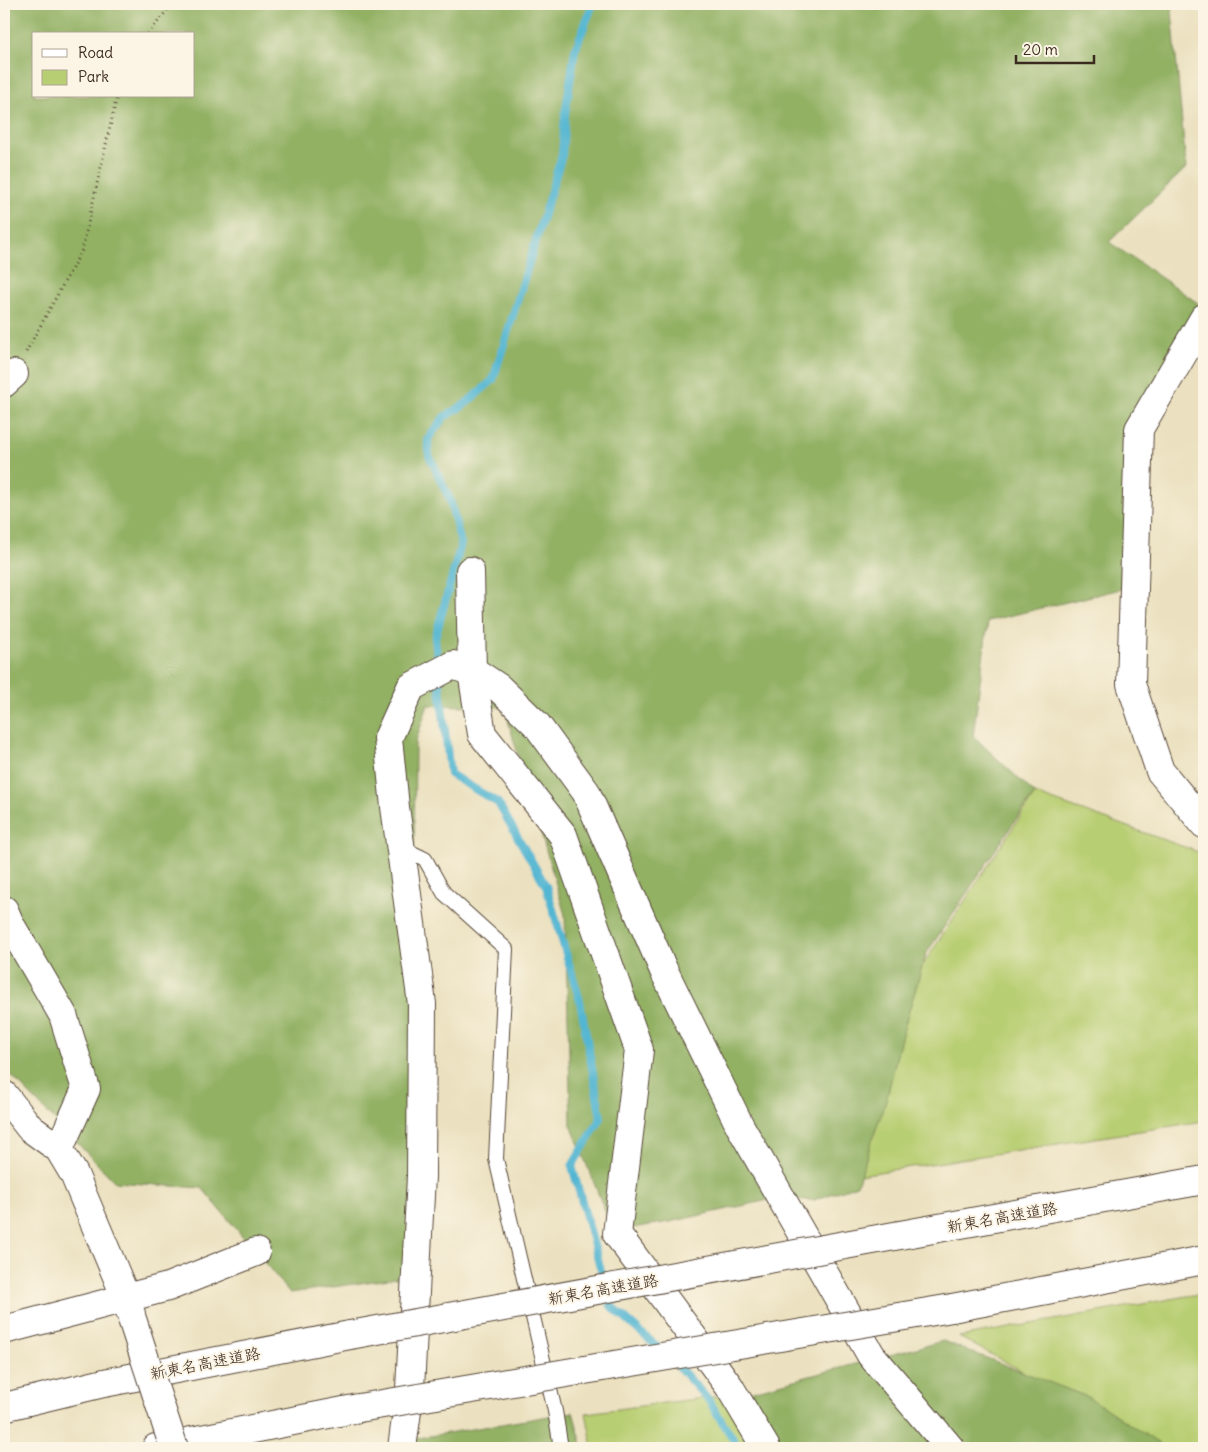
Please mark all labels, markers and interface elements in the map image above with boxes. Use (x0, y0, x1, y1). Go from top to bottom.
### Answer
legend (32, 32, 195, 98)
scale bar (1016, 32, 1093, 64)
text: 20 m (1023, 40, 1058, 59)
text: Road (78, 43, 113, 62)
text: Park (78, 67, 109, 86)
street label: 新東名高速道路 (945, 1197, 1059, 1237)
street label: 新東名高速道路 (546, 1269, 660, 1309)
street label: 新東名高速道路 (148, 1342, 262, 1384)

